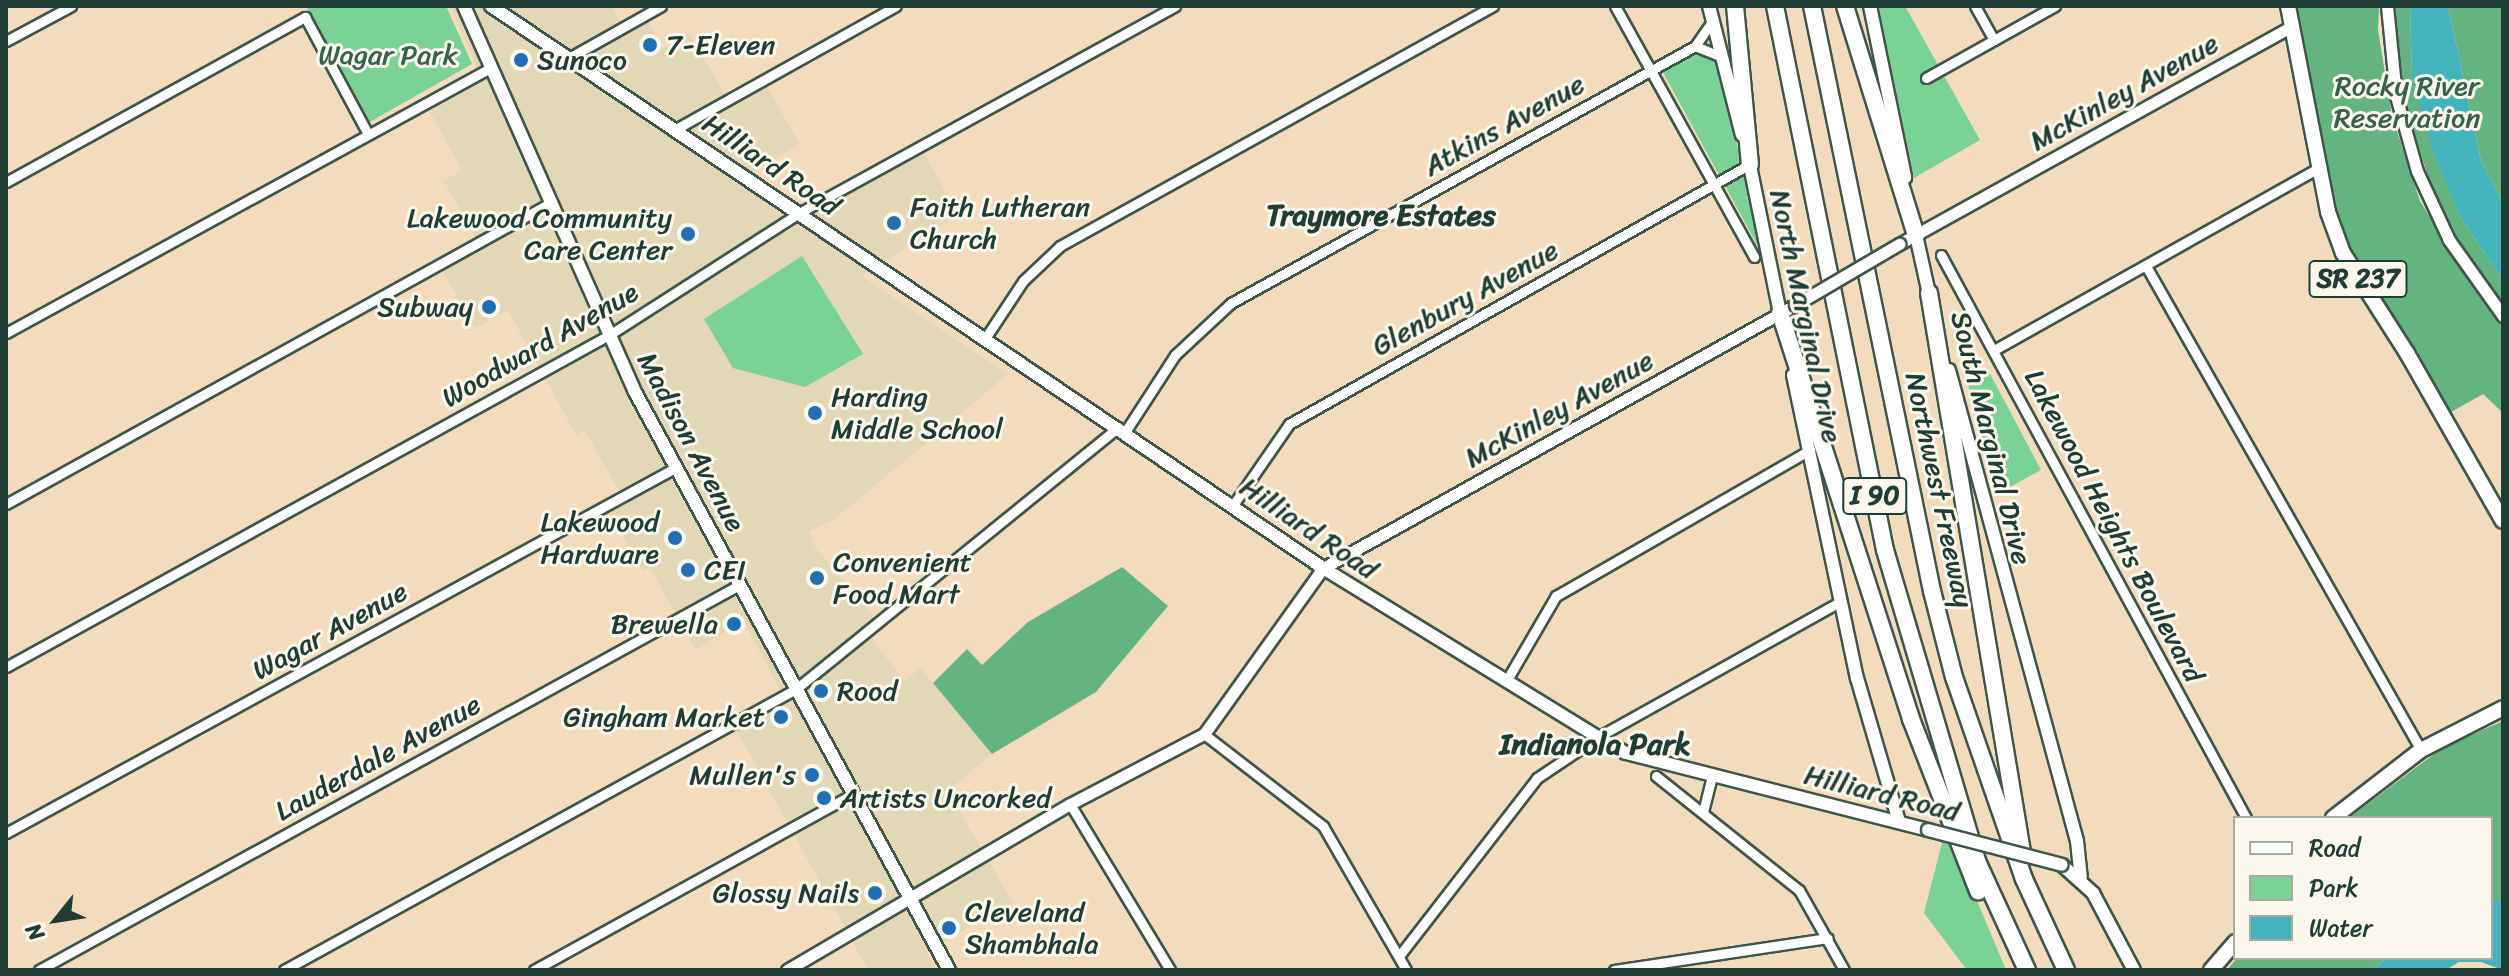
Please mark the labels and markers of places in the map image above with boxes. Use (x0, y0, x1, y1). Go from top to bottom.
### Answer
place label: 7-Eleven (666, 28, 776, 62)
marker: 7-Eleven (641, 36, 659, 54)
place label: Sunoco (537, 43, 627, 77)
marker: Sunoco (512, 51, 530, 69)
place label: Faith Lutheran Church (910, 190, 1091, 256)
place label: Lakewood Community Care Center (407, 201, 672, 267)
marker: Faith Lutheran Church (885, 214, 903, 232)
marker: Lakewood Community Care Center (679, 225, 697, 243)
place label: Subway (377, 290, 473, 324)
marker: Subway (480, 298, 498, 316)
place label: Harding Middle School (831, 380, 1003, 446)
marker: Harding Middle School (806, 404, 824, 422)
place label: Lakewood Hardware (541, 505, 659, 571)
marker: Lakewood Hardware (666, 529, 684, 547)
place label: Convenient Food Mart (833, 545, 972, 611)
place label: CEI (704, 553, 746, 587)
marker: CEI (679, 561, 697, 579)
marker: Convenient Food Mart (808, 569, 826, 587)
place label: Brewella (611, 607, 718, 641)
marker: Brewella (725, 615, 743, 633)
place label: Rood (837, 674, 897, 708)
marker: Rood (812, 682, 830, 700)
place label: Gingham Market (564, 700, 765, 734)
marker: Gingham Market (772, 708, 790, 726)
place label: Mullen's (689, 758, 796, 792)
marker: Mullen's (803, 766, 821, 784)
place label: Artists Uncorked (840, 781, 1051, 815)
marker: Artists Uncorked (815, 789, 833, 807)
place label: Glossy Nails (711, 876, 859, 910)
marker: Glossy Nails (866, 884, 884, 902)
place label: Cleveland Shambhala (965, 895, 1099, 961)
marker: Cleveland Shambhala (940, 919, 958, 937)

